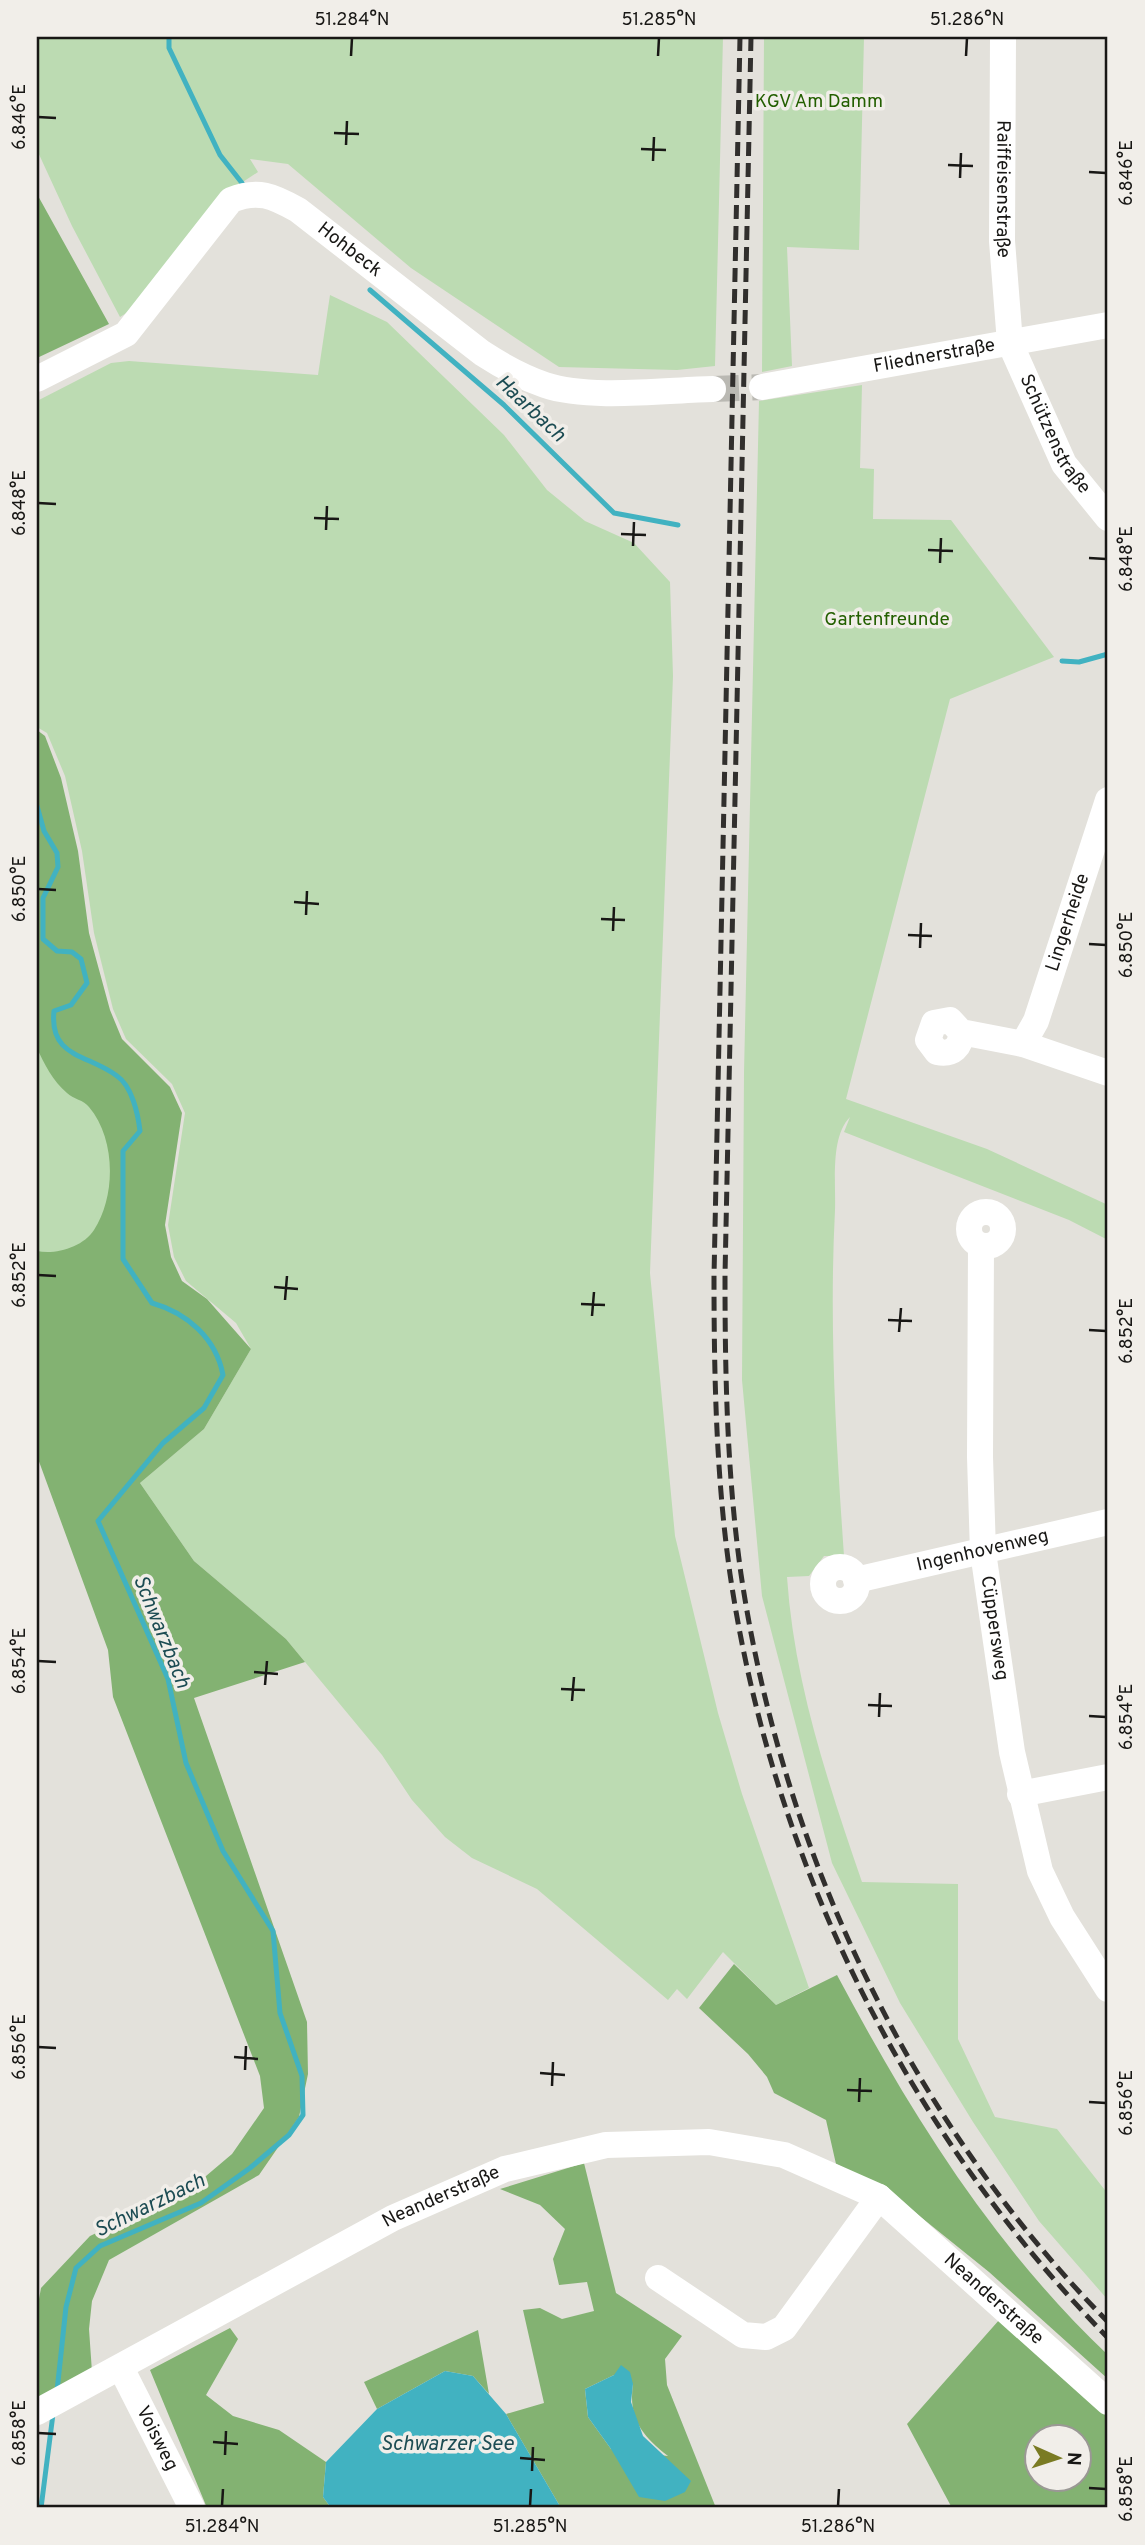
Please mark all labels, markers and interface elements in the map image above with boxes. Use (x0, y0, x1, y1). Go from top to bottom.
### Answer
text: 51.284°N (314, 9, 390, 32)
text: 51.285°N (621, 9, 697, 32)
text: 51.286°N (930, 9, 1004, 32)
text: 6.846°E (9, 84, 32, 150)
park label: KGV Am Damm (755, 90, 883, 114)
street label: Raiffeisenstraße (990, 120, 1015, 259)
text: 6.846°E (1116, 140, 1139, 206)
street label: Hohbeck (312, 217, 387, 283)
street label: Fliednerstraße (871, 333, 997, 379)
water label: Haarbach (489, 369, 571, 449)
street label: Schützenstraße (1013, 370, 1096, 499)
text: 6.848°E (9, 470, 32, 536)
text: 6.848°E (1116, 526, 1139, 592)
park label: Gartenfreunde (824, 608, 950, 632)
text: 6.850°E (9, 856, 32, 922)
street label: Lingerheide (1041, 870, 1095, 975)
text: 6.850°E (1116, 912, 1139, 978)
text: 6.852°E (9, 1242, 32, 1308)
text: 6.852°E (1116, 1298, 1139, 1364)
street label: Ingenhovenweg (914, 1524, 1051, 1578)
water label: Schwarzbach (126, 1571, 196, 1693)
street label: Cüppersweg (975, 1574, 1014, 1682)
text: 6.854°E (9, 1628, 32, 1694)
text: 6.854°E (1116, 1684, 1139, 1750)
text: 6.856°E (9, 2014, 32, 2080)
text: 6.856°E (1116, 2070, 1139, 2136)
street label: Neanderstraße (378, 2161, 504, 2234)
water label: Schwarzbach (90, 2167, 210, 2244)
street label: Neanderstraße (938, 2248, 1048, 2350)
text: 6.858°E (9, 2400, 32, 2466)
street label: Voisweg (130, 2402, 183, 2475)
north arrow (1023, 2422, 1092, 2492)
water label: Schwarzer See (381, 2431, 515, 2458)
text: N (1061, 2451, 1085, 2466)
text: 6.858°E (1116, 2456, 1139, 2522)
text: 51.284°N (184, 2516, 260, 2539)
text: 51.285°N (492, 2516, 568, 2539)
text: 51.286°N (801, 2516, 875, 2539)

